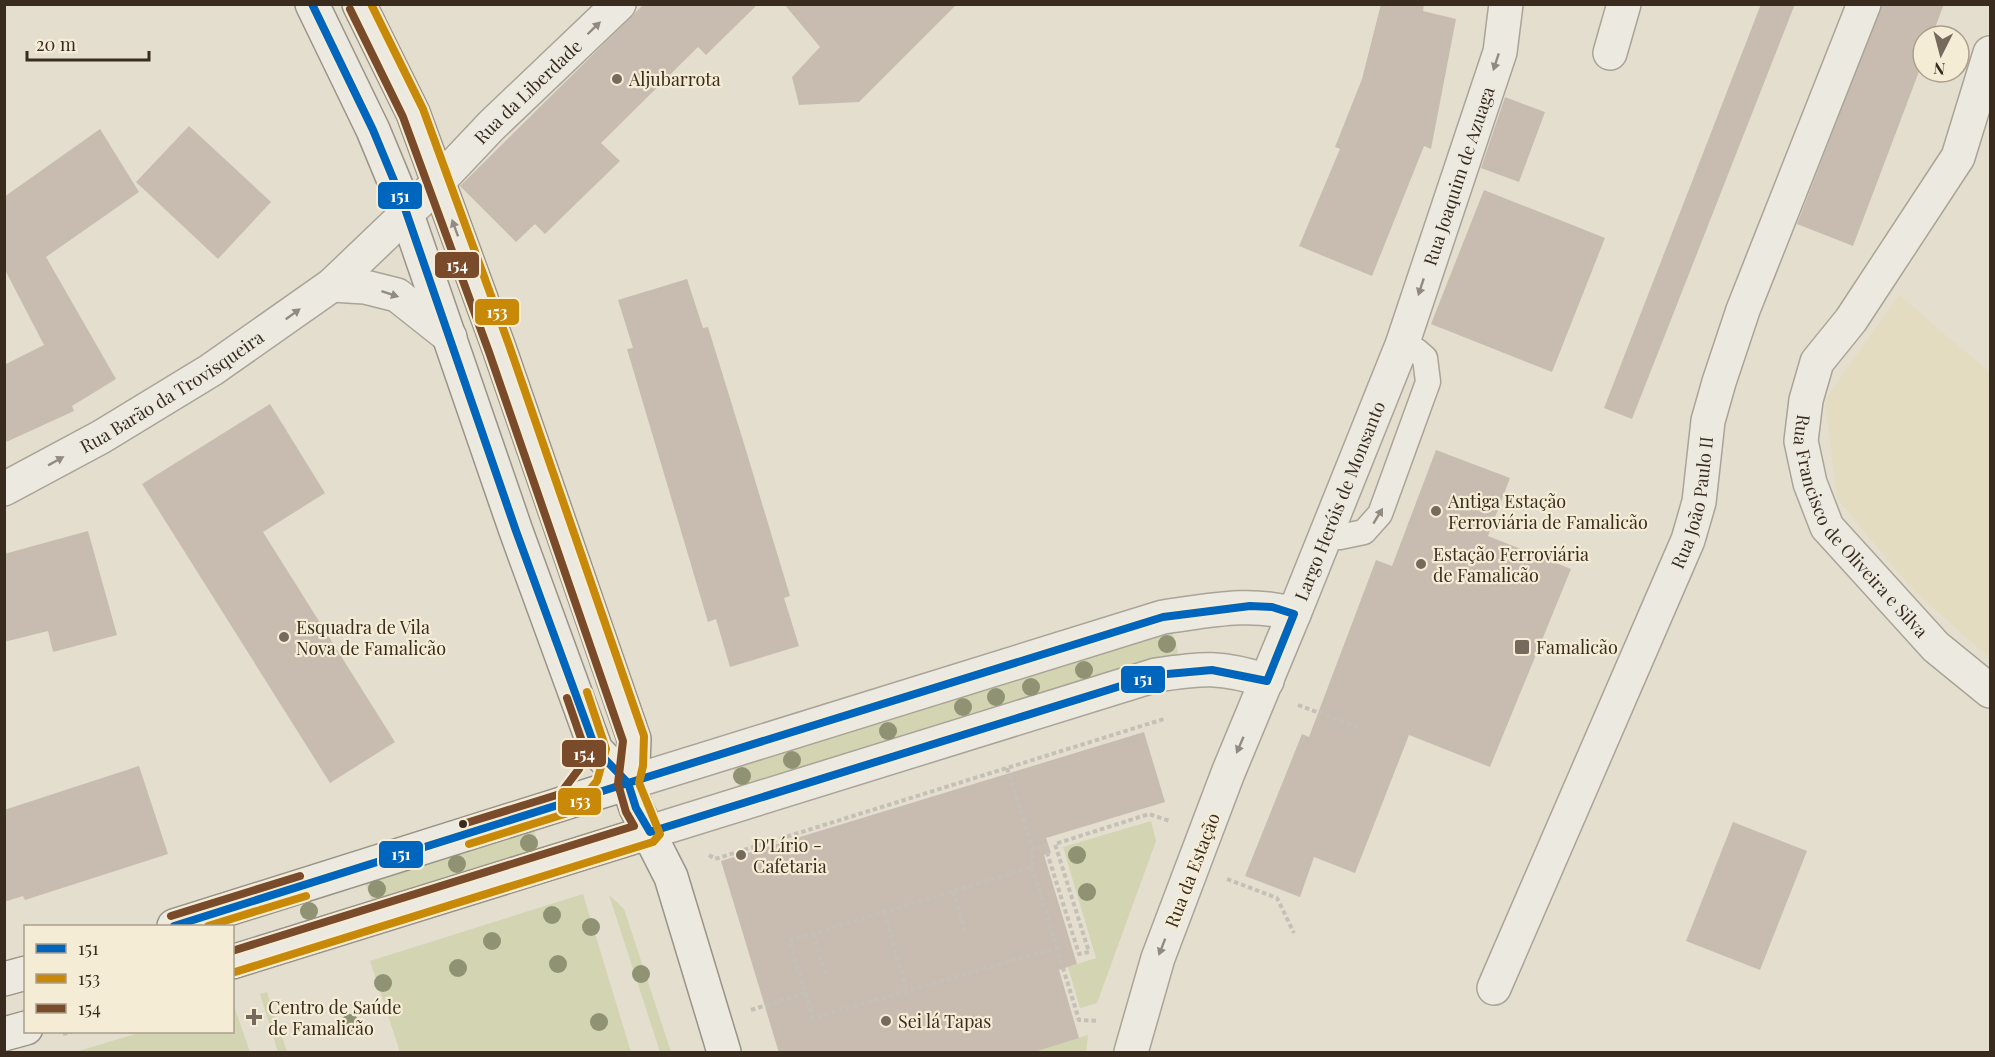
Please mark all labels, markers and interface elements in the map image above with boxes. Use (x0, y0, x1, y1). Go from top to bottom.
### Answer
one-way arrow (586, 22, 601, 35)
scale bar (27, 24, 148, 62)
north arrow (1911, 24, 1971, 84)
text: 20 m (36, 32, 76, 56)
street label: Rua da Liberdade (468, 34, 587, 149)
one-way arrow (1491, 53, 1501, 71)
text: N (1932, 58, 1946, 80)
place label: Aljubarrota (628, 67, 721, 91)
marker: Aljubarrota (610, 72, 624, 86)
street label: Rua Joaquim de Azuaga (1417, 83, 1500, 269)
line badge: 151 (377, 181, 423, 210)
text: 151 (390, 185, 410, 206)
one-way arrow (450, 219, 460, 237)
line badge: 154 (434, 251, 480, 279)
text: 154 (446, 254, 468, 275)
one-way arrow (1416, 278, 1425, 296)
one-way arrow (381, 290, 399, 299)
line badge: 153 (474, 298, 520, 326)
text: 153 (486, 301, 508, 322)
one-way arrow (284, 308, 300, 320)
street label: Rua Barão da Trovisqueira (75, 325, 268, 458)
street label: Largo Heróis de Monsanto (1289, 397, 1390, 604)
street label: Rua Francisco de Oliveira e Silva (1789, 413, 1933, 643)
street label: Rua João Paulo II (1665, 435, 1718, 572)
one-way arrow (48, 456, 65, 466)
place label: Antiga Estação Ferroviária de Famalicão (1447, 489, 1648, 534)
marker: Antiga Estação Ferroviária de Famalicão (1429, 504, 1443, 518)
one-way arrow (1372, 508, 1383, 524)
place label: Estação Ferroviária de Famalicão (1433, 542, 1589, 587)
marker: Estação Ferroviária de Famalicão (1414, 557, 1428, 571)
place label: Esquadra de Vila Nova de Famalicão (296, 615, 446, 660)
marker: Esquadra de Vila Nova de Famalicão (277, 630, 291, 644)
place label: Famalicão (1536, 635, 1618, 659)
marker: Famalicão (1513, 638, 1531, 656)
line badge: 151 (1120, 665, 1166, 694)
text: 151 (1133, 668, 1153, 689)
one-way arrow (1235, 736, 1244, 754)
line badge: 154 (561, 739, 607, 768)
text: 154 (573, 743, 595, 764)
line badge: 153 (557, 787, 602, 816)
text: 153 (569, 790, 591, 811)
street label: Rua da Estação (1159, 809, 1225, 931)
unlabelled marker (457, 818, 469, 830)
place label: D'Lírio - Cafetaria (753, 833, 827, 878)
line badge: 151 (378, 840, 424, 869)
text: 151 (391, 843, 411, 864)
marker: D'Lírio - Cafetaria (734, 848, 748, 862)
legend (24, 925, 234, 1033)
text: 151 (78, 936, 99, 960)
one-way arrow (1157, 938, 1167, 956)
text: 153 (78, 966, 100, 990)
place label: Centro de Saúde de Famalicão (268, 995, 401, 1040)
text: 154 (78, 996, 101, 1020)
marker: Centro de Saúde de Famalicão (245, 1008, 263, 1026)
place label: Sei lá Tapas (898, 1009, 991, 1033)
marker: Sei lá Tapas (879, 1014, 893, 1028)

